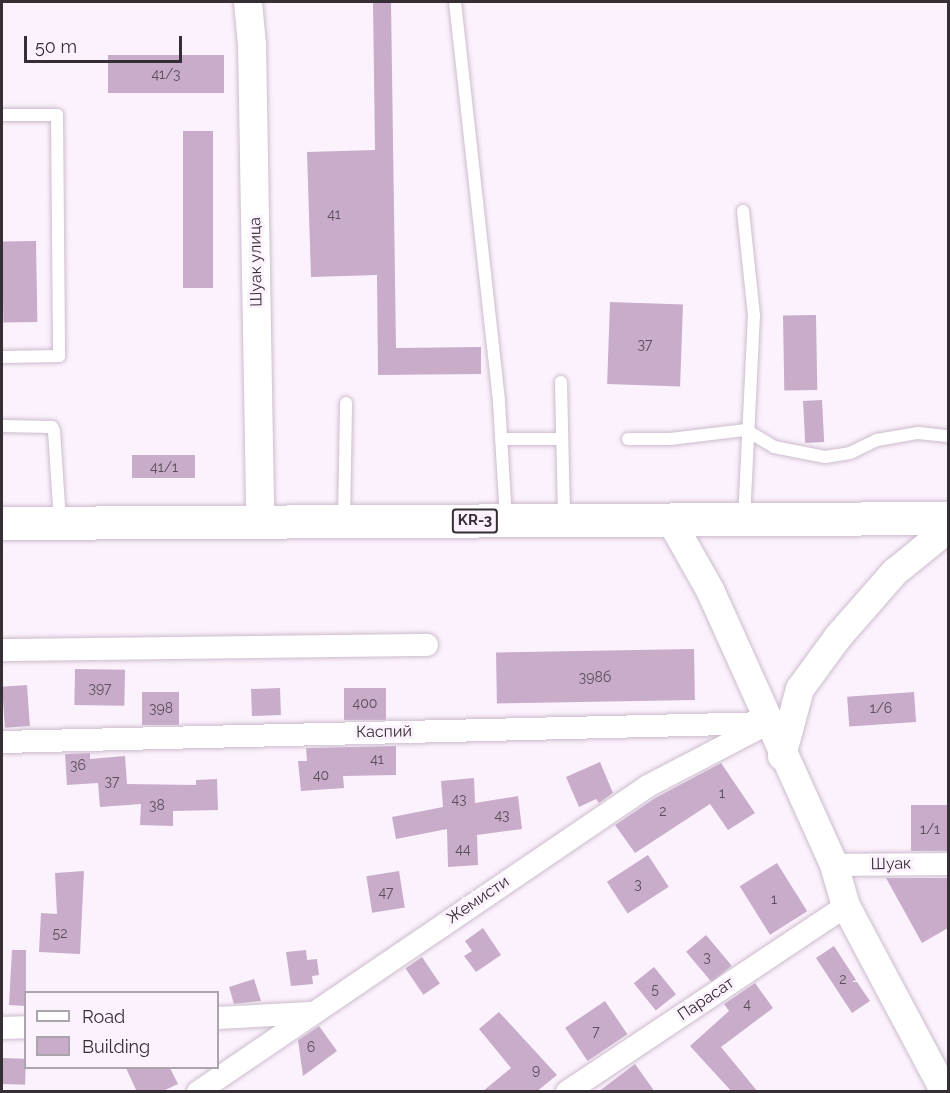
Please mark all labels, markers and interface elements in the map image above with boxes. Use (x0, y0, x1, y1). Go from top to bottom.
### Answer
scale bar (27, 24, 184, 62)
text: 50 m (35, 36, 77, 57)
house number: 41/3 (151, 66, 181, 82)
house number: 41 (327, 206, 341, 222)
street label: Шуак улица (246, 217, 266, 307)
house number: 37 (638, 336, 652, 352)
house number: 41/1 (150, 459, 178, 475)
road number: KR-3 (451, 509, 499, 533)
house number: 398б (579, 669, 611, 685)
house number: 397 (88, 680, 112, 696)
house number: 400 (353, 695, 377, 711)
house number: 398 (149, 700, 173, 716)
house number: 1/6 (870, 700, 892, 716)
street label: Каспий (356, 722, 412, 742)
house number: 41 (370, 751, 384, 767)
house number: 36 (70, 757, 86, 773)
house number: 40 (313, 767, 329, 783)
house number: 37 (105, 773, 119, 789)
house number: 1 (719, 785, 725, 801)
house number: 43 (451, 791, 467, 807)
house number: 38 (149, 797, 165, 813)
house number: 2 (659, 803, 667, 819)
house number: 43 (494, 807, 510, 823)
house number: 1/1 (920, 821, 940, 837)
house number: 44 (455, 841, 471, 857)
street label: Шуак (870, 854, 912, 874)
street label: Жемисти (443, 872, 513, 928)
house number: 3 (634, 876, 642, 892)
house number: 47 (378, 884, 394, 900)
house number: 1 (771, 891, 777, 907)
house number: 52 (53, 925, 67, 941)
house number: 3 (703, 949, 711, 965)
house number: 2 (839, 971, 847, 987)
street label: Парасат (674, 973, 738, 1025)
house number: 5 (651, 981, 659, 997)
legend (24, 991, 219, 1069)
house number: 4 (743, 996, 751, 1012)
text: Road (82, 1006, 125, 1027)
house number: 7 (592, 1023, 600, 1039)
text: Building (82, 1036, 150, 1057)
house number: 6 (307, 1039, 315, 1055)
house number: 9 (532, 1062, 540, 1078)

